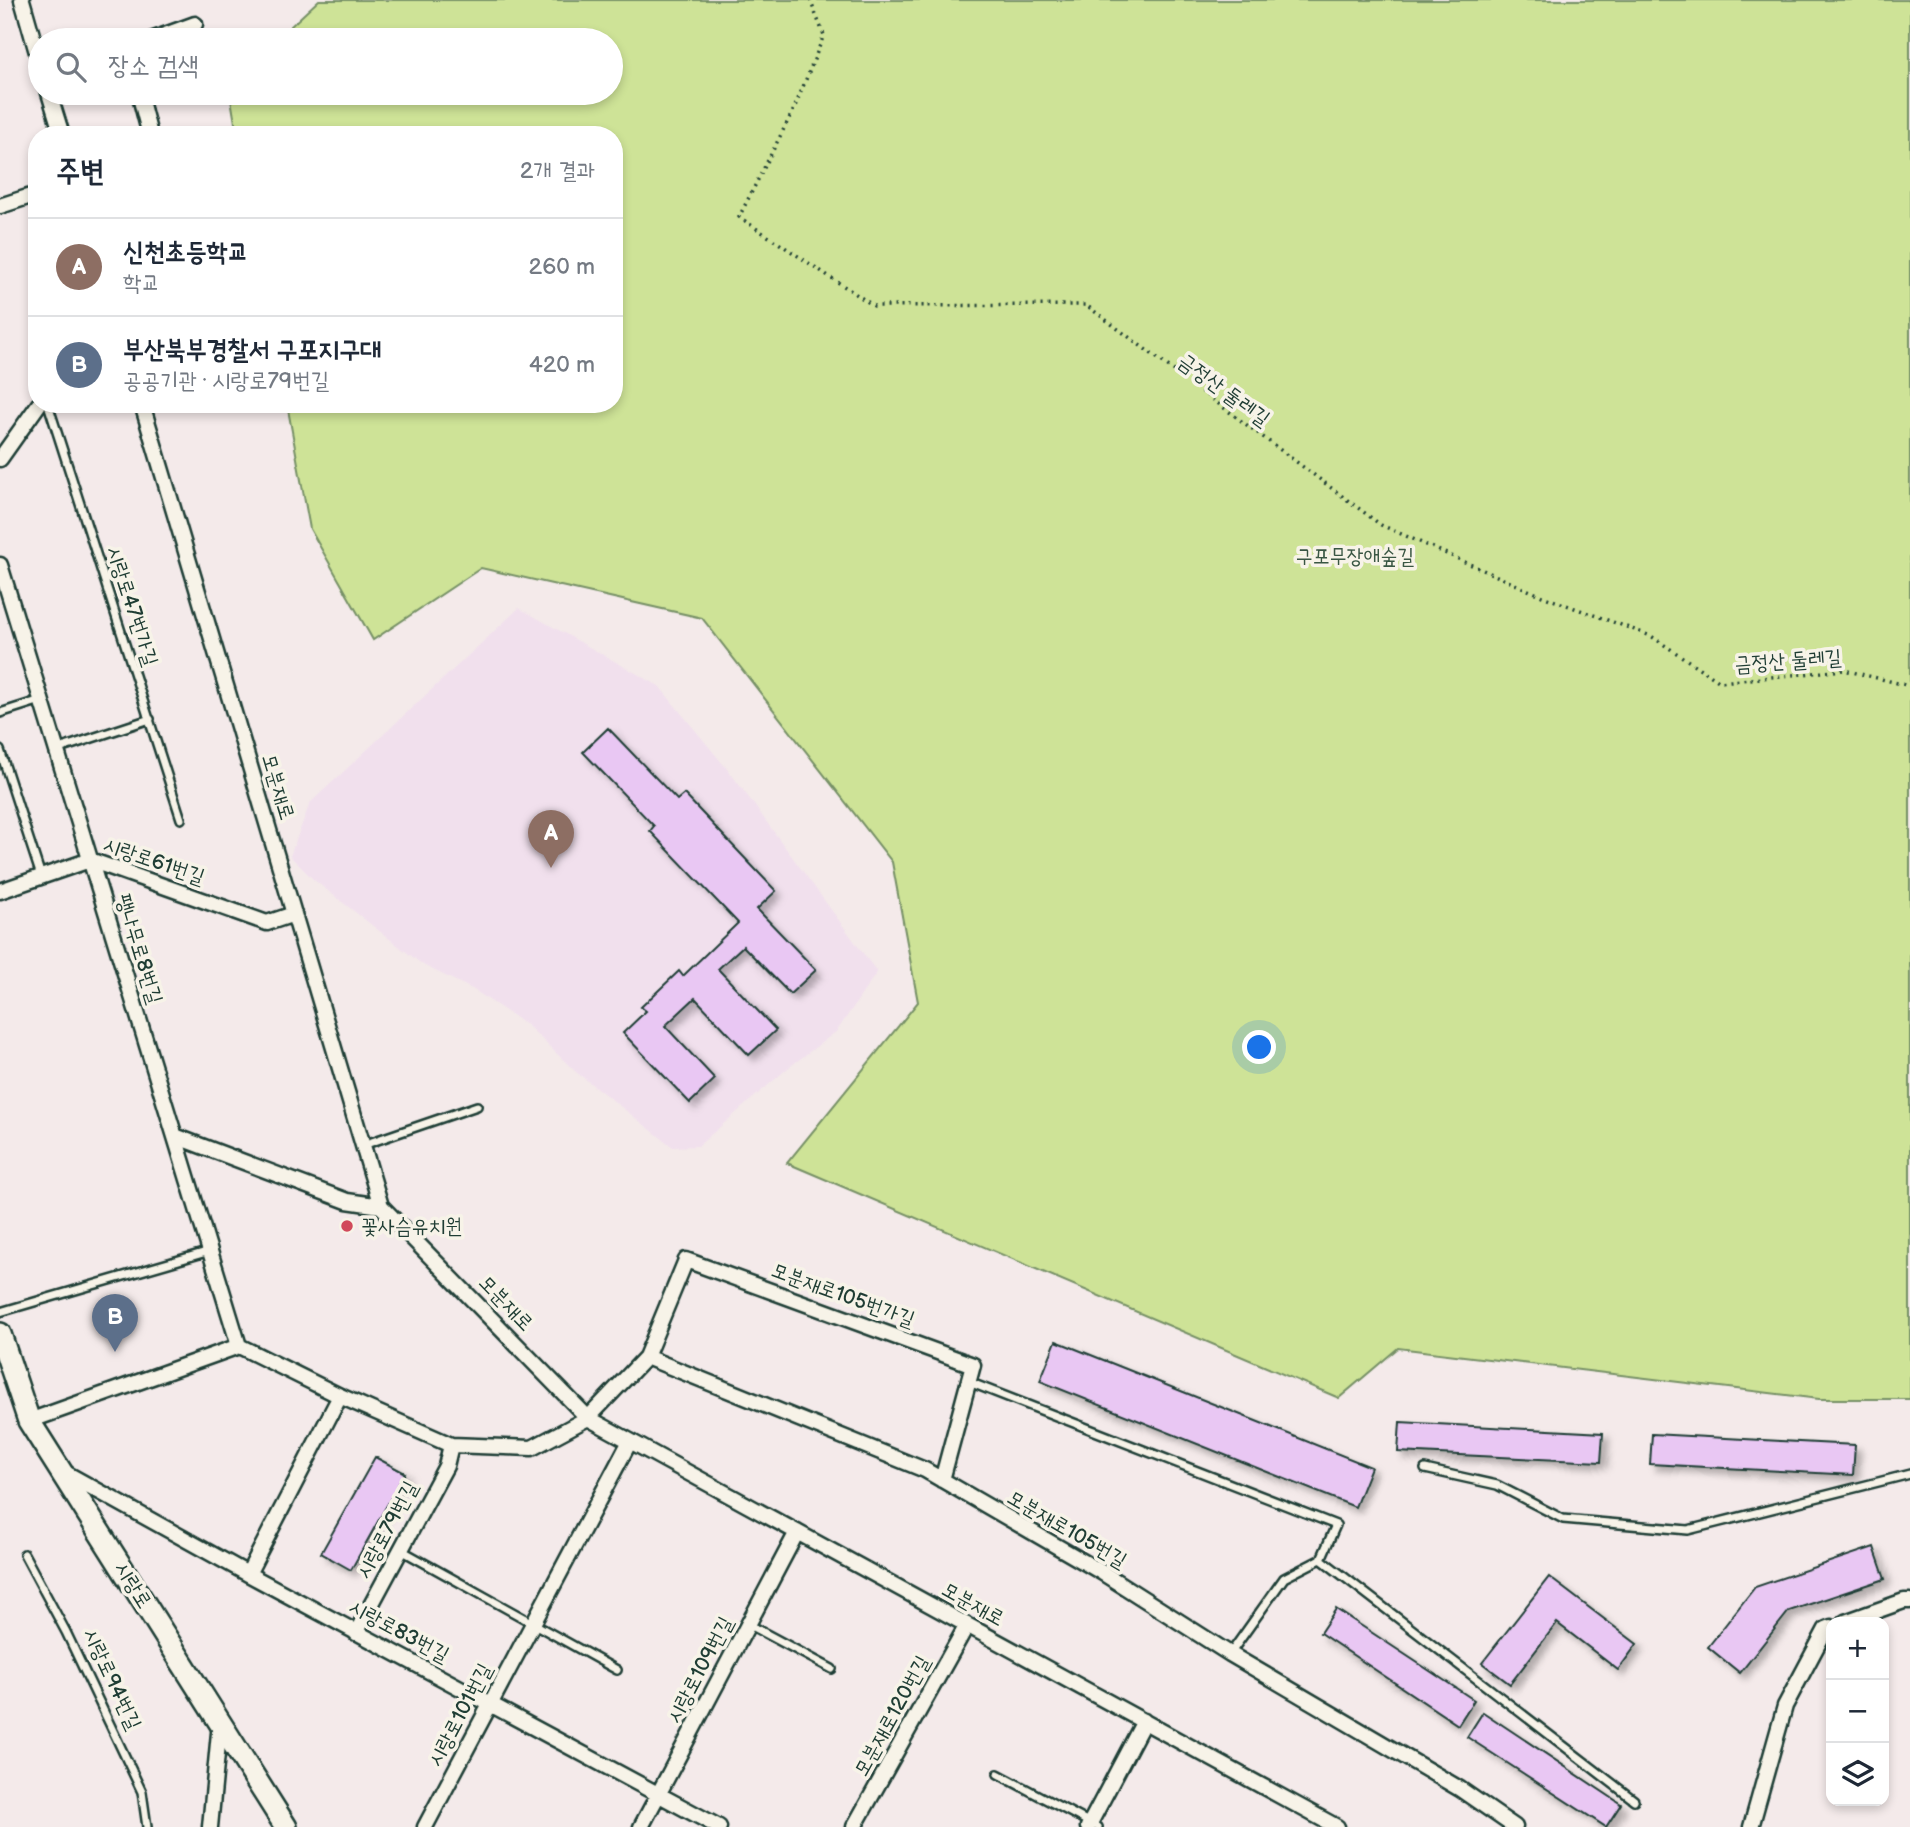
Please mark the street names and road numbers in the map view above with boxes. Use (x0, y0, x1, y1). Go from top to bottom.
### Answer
street label: 금정산 둘레길 (1173, 348, 1275, 432)
street label: 시랑로47번가길 (101, 543, 163, 669)
street label: 금정산 둘레길 (1734, 645, 1842, 677)
street label: 모분재로 (256, 751, 300, 823)
street label: 시랑로61번길 (100, 832, 208, 890)
street label: 팽나무로8번길 (110, 891, 168, 1007)
street label: 모분재로105번가길 (768, 1257, 918, 1333)
street label: 모분재로 (474, 1270, 538, 1336)
street label: 시랑로79번길 (351, 1477, 423, 1583)
street label: 모분재로105번길 (1003, 1485, 1131, 1573)
street label: 시랑로 (109, 1557, 157, 1613)
street label: 모분재로 (937, 1577, 1009, 1631)
street label: 시랑로83번길 (345, 1594, 453, 1668)
street label: 시랑로109번길 (661, 1612, 739, 1728)
street label: 시랑로94번길 (78, 1624, 146, 1734)
street label: 모분재로120번길 (849, 1651, 936, 1781)
street label: 시랑로101번길 (422, 1659, 498, 1771)

